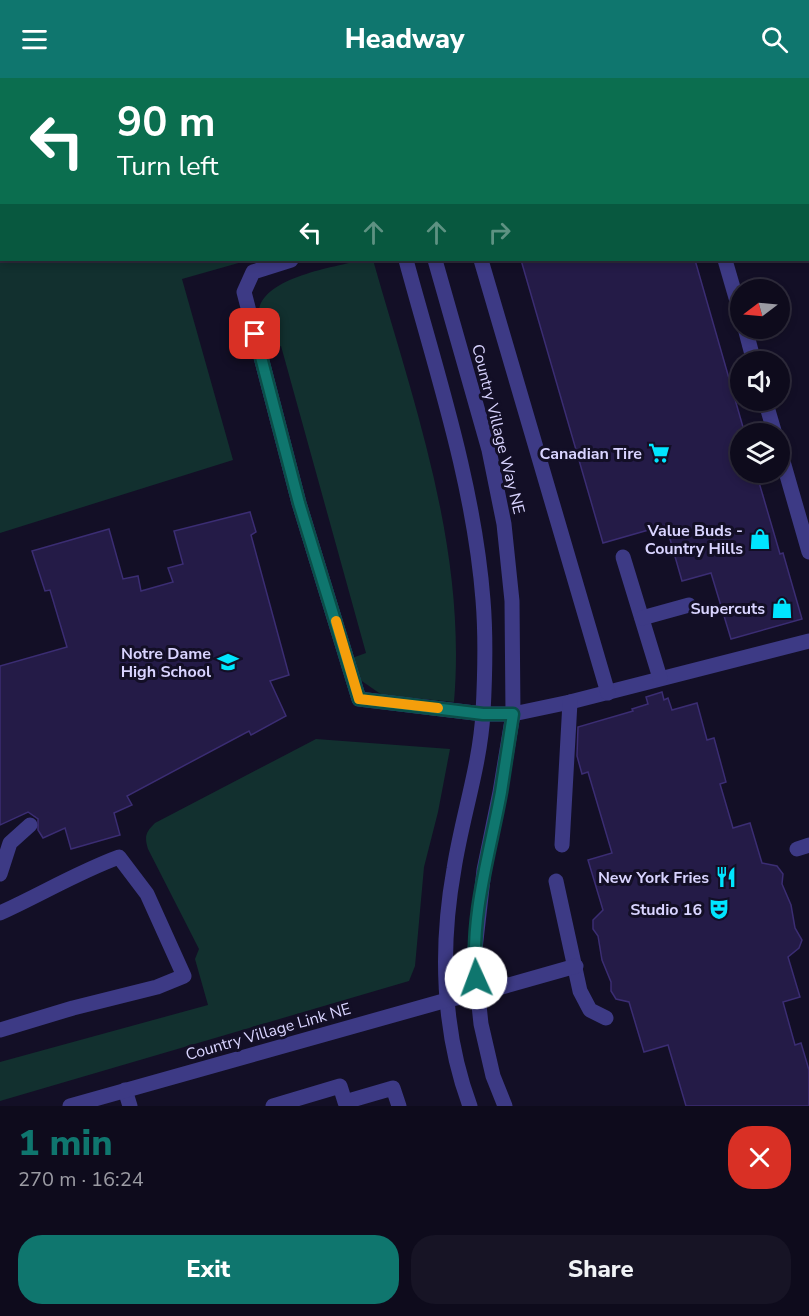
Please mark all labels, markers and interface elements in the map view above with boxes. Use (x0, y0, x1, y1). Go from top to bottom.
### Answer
text: Headway (345, 21, 464, 58)
icon: menu (18, 23, 51, 56)
icon: search (758, 23, 791, 56)
text: 90 m (117, 94, 216, 151)
icon: left (18, 102, 96, 180)
text: Turn left (117, 148, 218, 185)
icon: left (294, 216, 327, 249)
icon: ahead (357, 216, 390, 249)
icon: ahead (420, 216, 453, 249)
icon: right (483, 216, 516, 249)
north arrow (730, 279, 790, 339)
map controls (730, 279, 790, 483)
pin (229, 308, 280, 359)
icon: arrive (238, 317, 271, 350)
street label: Country Village Way NE (466, 342, 530, 517)
button: sound (730, 351, 790, 411)
button: layers (730, 423, 790, 483)
supermarket icon: Canadian Tire (647, 441, 671, 465)
place label: Canadian Tire (540, 443, 642, 465)
place label: Value Buds - Country Hills (645, 520, 743, 560)
shop icon: Value Buds - Country Hills (748, 527, 772, 551)
shop icon: Supercuts (770, 596, 794, 620)
place label: Supercuts (690, 598, 765, 620)
place label: Notre Dame High School (121, 643, 211, 683)
school or university icon: Notre Dame High School (216, 650, 240, 674)
restaurant icon: New York Fries (714, 865, 738, 889)
place label: New York Fries (598, 867, 709, 889)
theatre icon: Studio 16 (707, 897, 731, 921)
place label: Studio 16 (630, 899, 702, 921)
position arrow (444, 946, 508, 1010)
street label: Country Village Link NE (183, 998, 353, 1066)
text: 1 min (18, 1119, 113, 1168)
button: close (728, 1126, 791, 1189)
text: 270 m · 16:24 (18, 1166, 144, 1193)
button: Exit (18, 1235, 399, 1304)
button: Share (411, 1235, 791, 1304)

